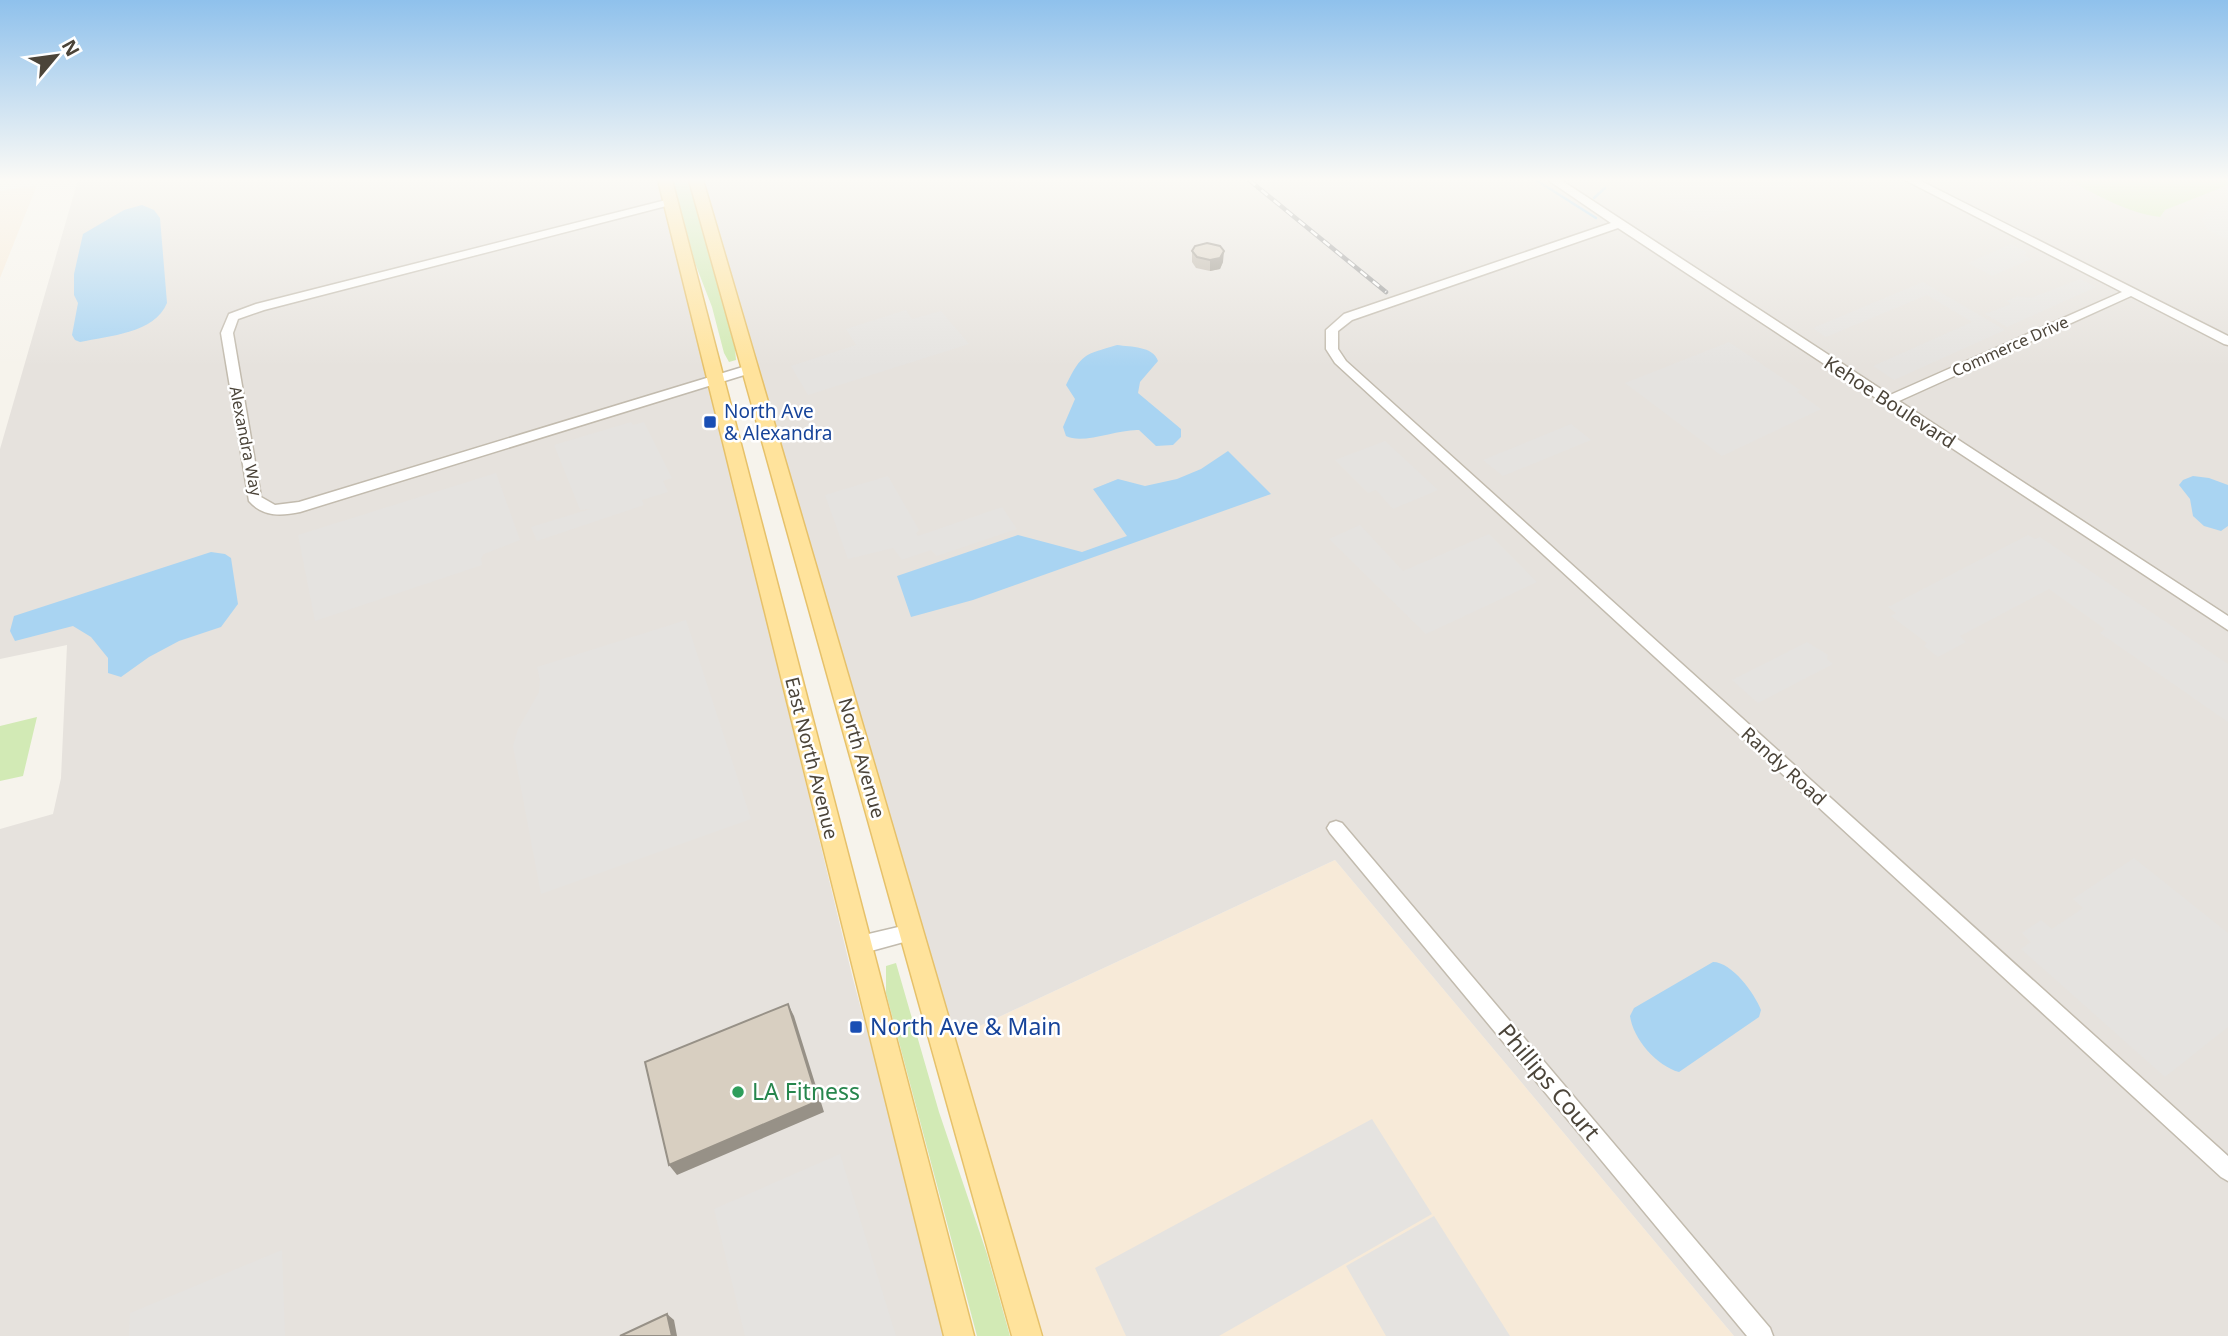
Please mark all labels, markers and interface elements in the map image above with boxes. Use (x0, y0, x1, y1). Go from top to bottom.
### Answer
north arrow (21, 21, 91, 91)
text: N (56, 35, 86, 61)
street label: Commerce Drive (1948, 310, 2072, 382)
street label: Kehoe Boulevard (1819, 350, 1961, 454)
street label: Alexandra Way (225, 384, 268, 499)
place label: North Ave & Alexandra (724, 398, 833, 446)
marker: North Ave & Alexandra (702, 414, 718, 430)
street label: East North Avenue (779, 674, 845, 842)
street label: North Avenue (832, 695, 892, 821)
street label: Randy Road (1736, 721, 1832, 811)
place label: North Ave & Main (870, 1010, 1061, 1042)
street label: Phillips Court (1491, 1016, 1608, 1147)
marker: North Ave & Main (848, 1019, 864, 1035)
place label: LA Fitness (752, 1075, 860, 1107)
marker: LA Fitness (730, 1084, 746, 1100)

